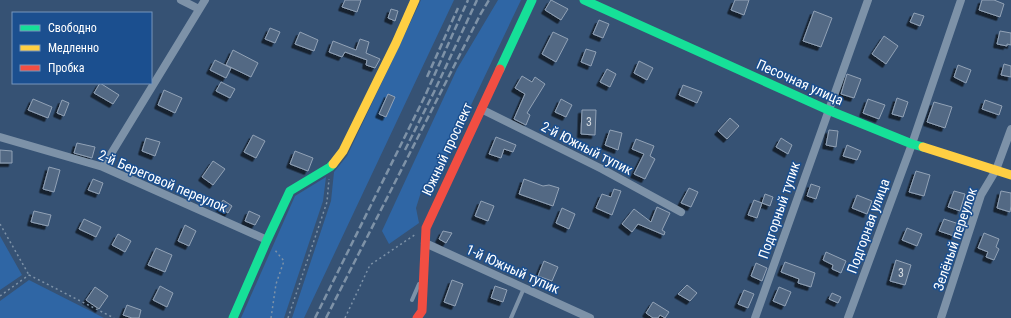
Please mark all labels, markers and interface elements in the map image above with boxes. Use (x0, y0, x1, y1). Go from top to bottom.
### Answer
legend (12, 12, 152, 84)
text: Свободно (48, 21, 97, 35)
text: Медленно (48, 41, 99, 55)
street label: Песочная улица (754, 56, 846, 108)
text: Пробка (48, 61, 85, 75)
street label: Южный проспект (418, 100, 476, 198)
house number: 3 (586, 115, 592, 129)
street label: 2-й Южный тупик (539, 118, 636, 178)
street label: 2-й Береговой переулок (96, 147, 230, 216)
street label: Подгорный тупик (755, 159, 803, 261)
street label: Подгорная улица (843, 177, 893, 275)
street label: Зелёный переулок (930, 185, 980, 293)
street label: 1-й Южный тупик (464, 241, 562, 297)
house number: 3 (898, 266, 904, 280)

